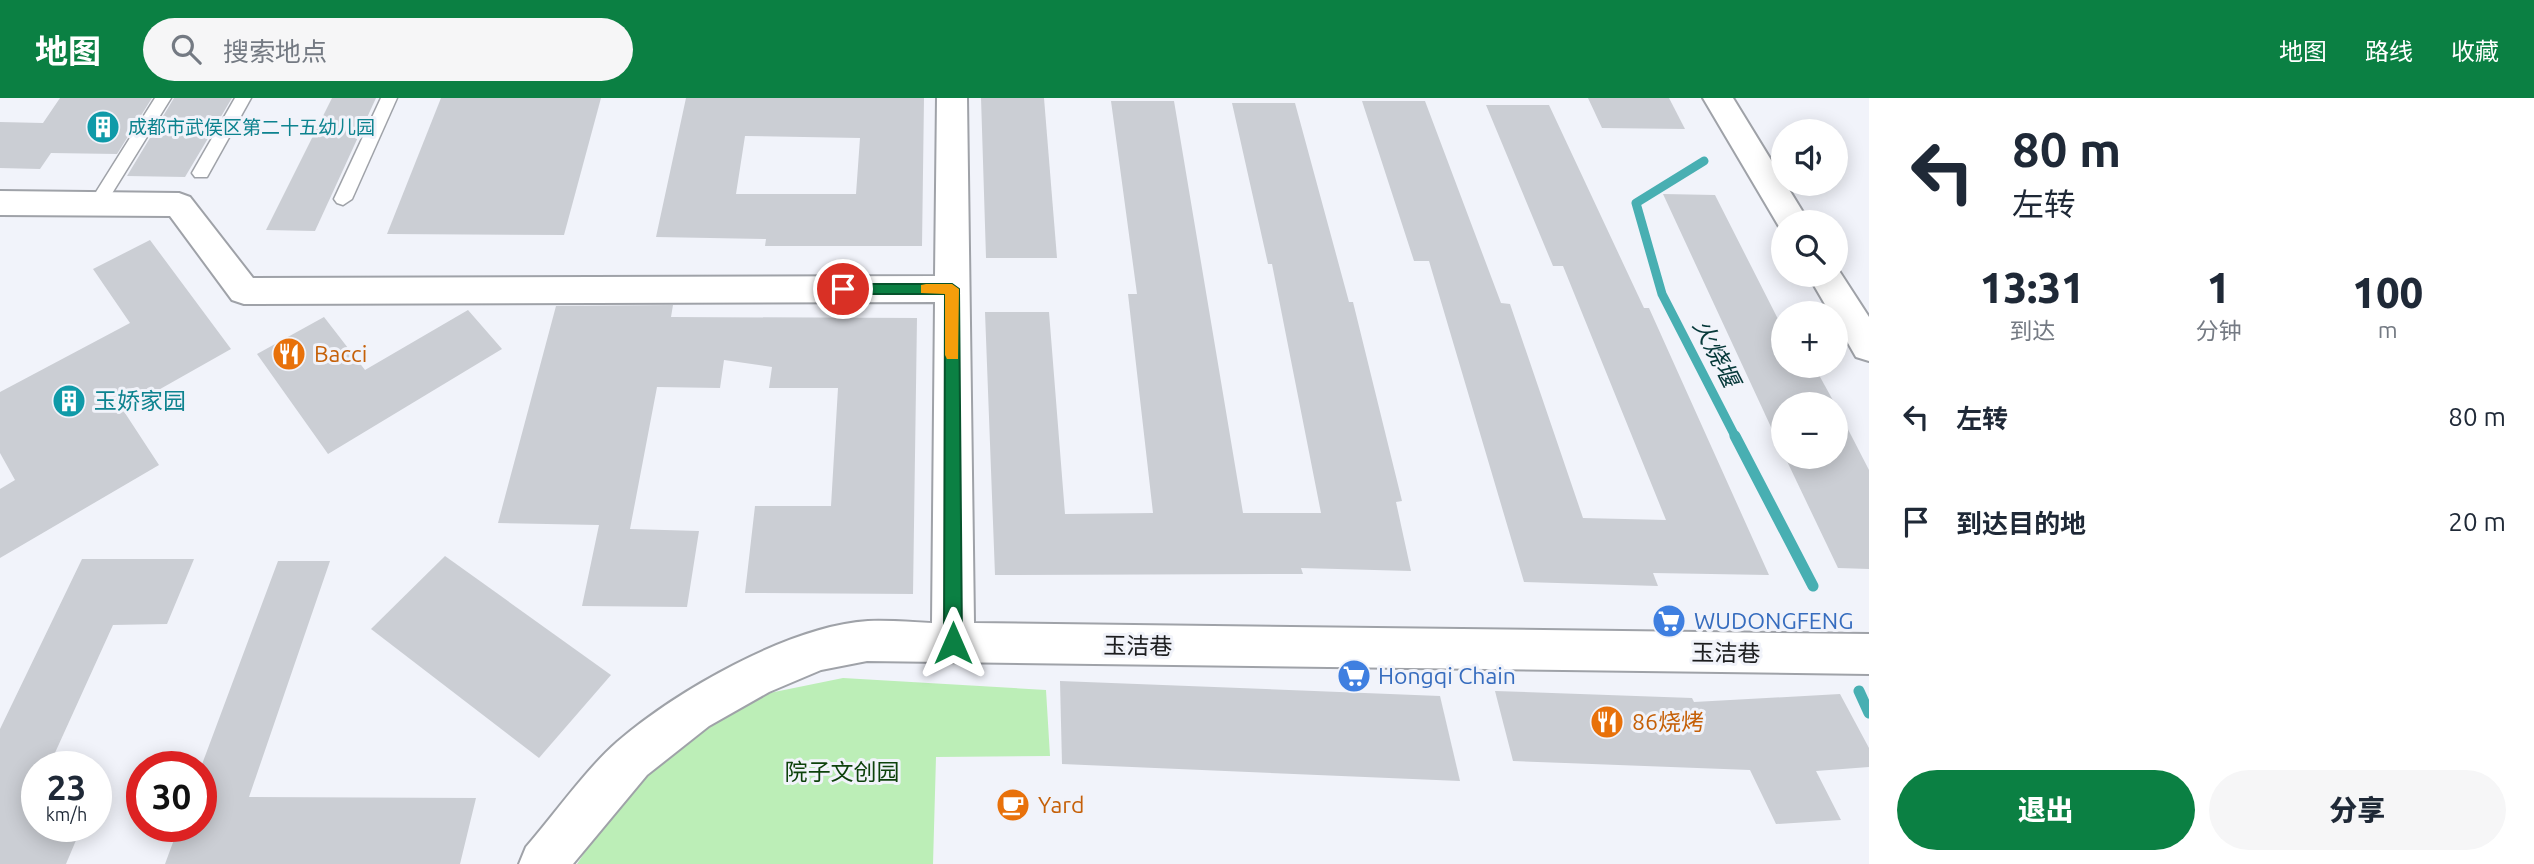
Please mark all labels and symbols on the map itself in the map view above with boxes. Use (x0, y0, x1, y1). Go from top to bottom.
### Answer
building icon: 成都市武侯区第二十五幼儿园 (84, 108, 122, 146)
place label: 成都市武侯区第二十五幼儿园 (128, 116, 375, 138)
pin (813, 259, 873, 319)
water label: 火烧堰 (1688, 315, 1747, 395)
restaurant icon: Bacci (270, 335, 308, 373)
place label: Bacci (314, 341, 367, 366)
building icon: 玉娇家园 (50, 382, 88, 420)
place label: 玉娇家园 (94, 388, 186, 413)
supermarket icon: WUDONGFENG (1650, 602, 1688, 640)
position arrow (916, 606, 990, 680)
place label: WUDONGFENG (1694, 608, 1853, 633)
street label: 玉洁巷 (1103, 632, 1173, 659)
street label: 玉洁巷 (1691, 639, 1761, 666)
supermarket icon: Hongqi Chain (1335, 657, 1373, 695)
place label: Hongqi Chain (1378, 663, 1516, 688)
restaurant icon: 86烧烤 (1588, 703, 1626, 741)
place label: 86烧烤 (1632, 709, 1704, 734)
speed limit sign: 30 (126, 751, 217, 842)
park label: 院子文创园 (785, 759, 900, 784)
cafe icon: Yard (994, 786, 1032, 824)
place label: Yard (1038, 792, 1084, 817)

